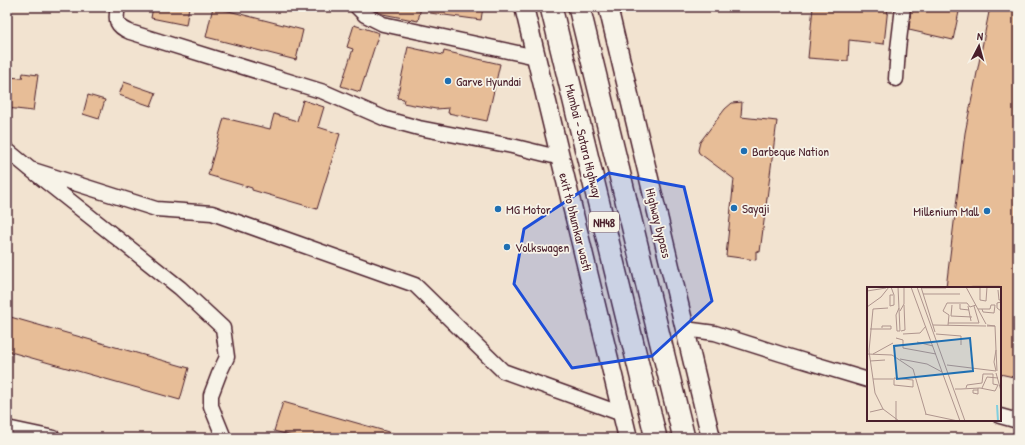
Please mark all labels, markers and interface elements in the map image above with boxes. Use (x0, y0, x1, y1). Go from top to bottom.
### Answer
north arrow (959, 26, 999, 66)
text: N (976, 29, 984, 43)
place label: Garve Hyundai (456, 72, 521, 90)
marker: Garve Hyundai (443, 76, 453, 86)
street label: Mumbai - Satara Highway (561, 82, 607, 200)
place label: Barbeque Nation (752, 142, 829, 160)
marker: Barbeque Nation (739, 146, 749, 156)
street label: exit to bhumkar wasti (555, 171, 597, 273)
street label: Highway bypass (642, 186, 676, 260)
place label: Sayaji (742, 199, 770, 217)
place label: MG Motor (506, 200, 551, 218)
place label: Millenium Mall (913, 202, 979, 220)
marker: Sayaji (729, 203, 739, 213)
marker: MG Motor (493, 204, 503, 214)
marker: Millenium Mall (982, 206, 992, 216)
road number: NH48 (589, 212, 619, 232)
place label: Volkswagen (515, 238, 569, 256)
marker: Volkswagen (502, 242, 512, 252)
inset map (867, 287, 1001, 421)

